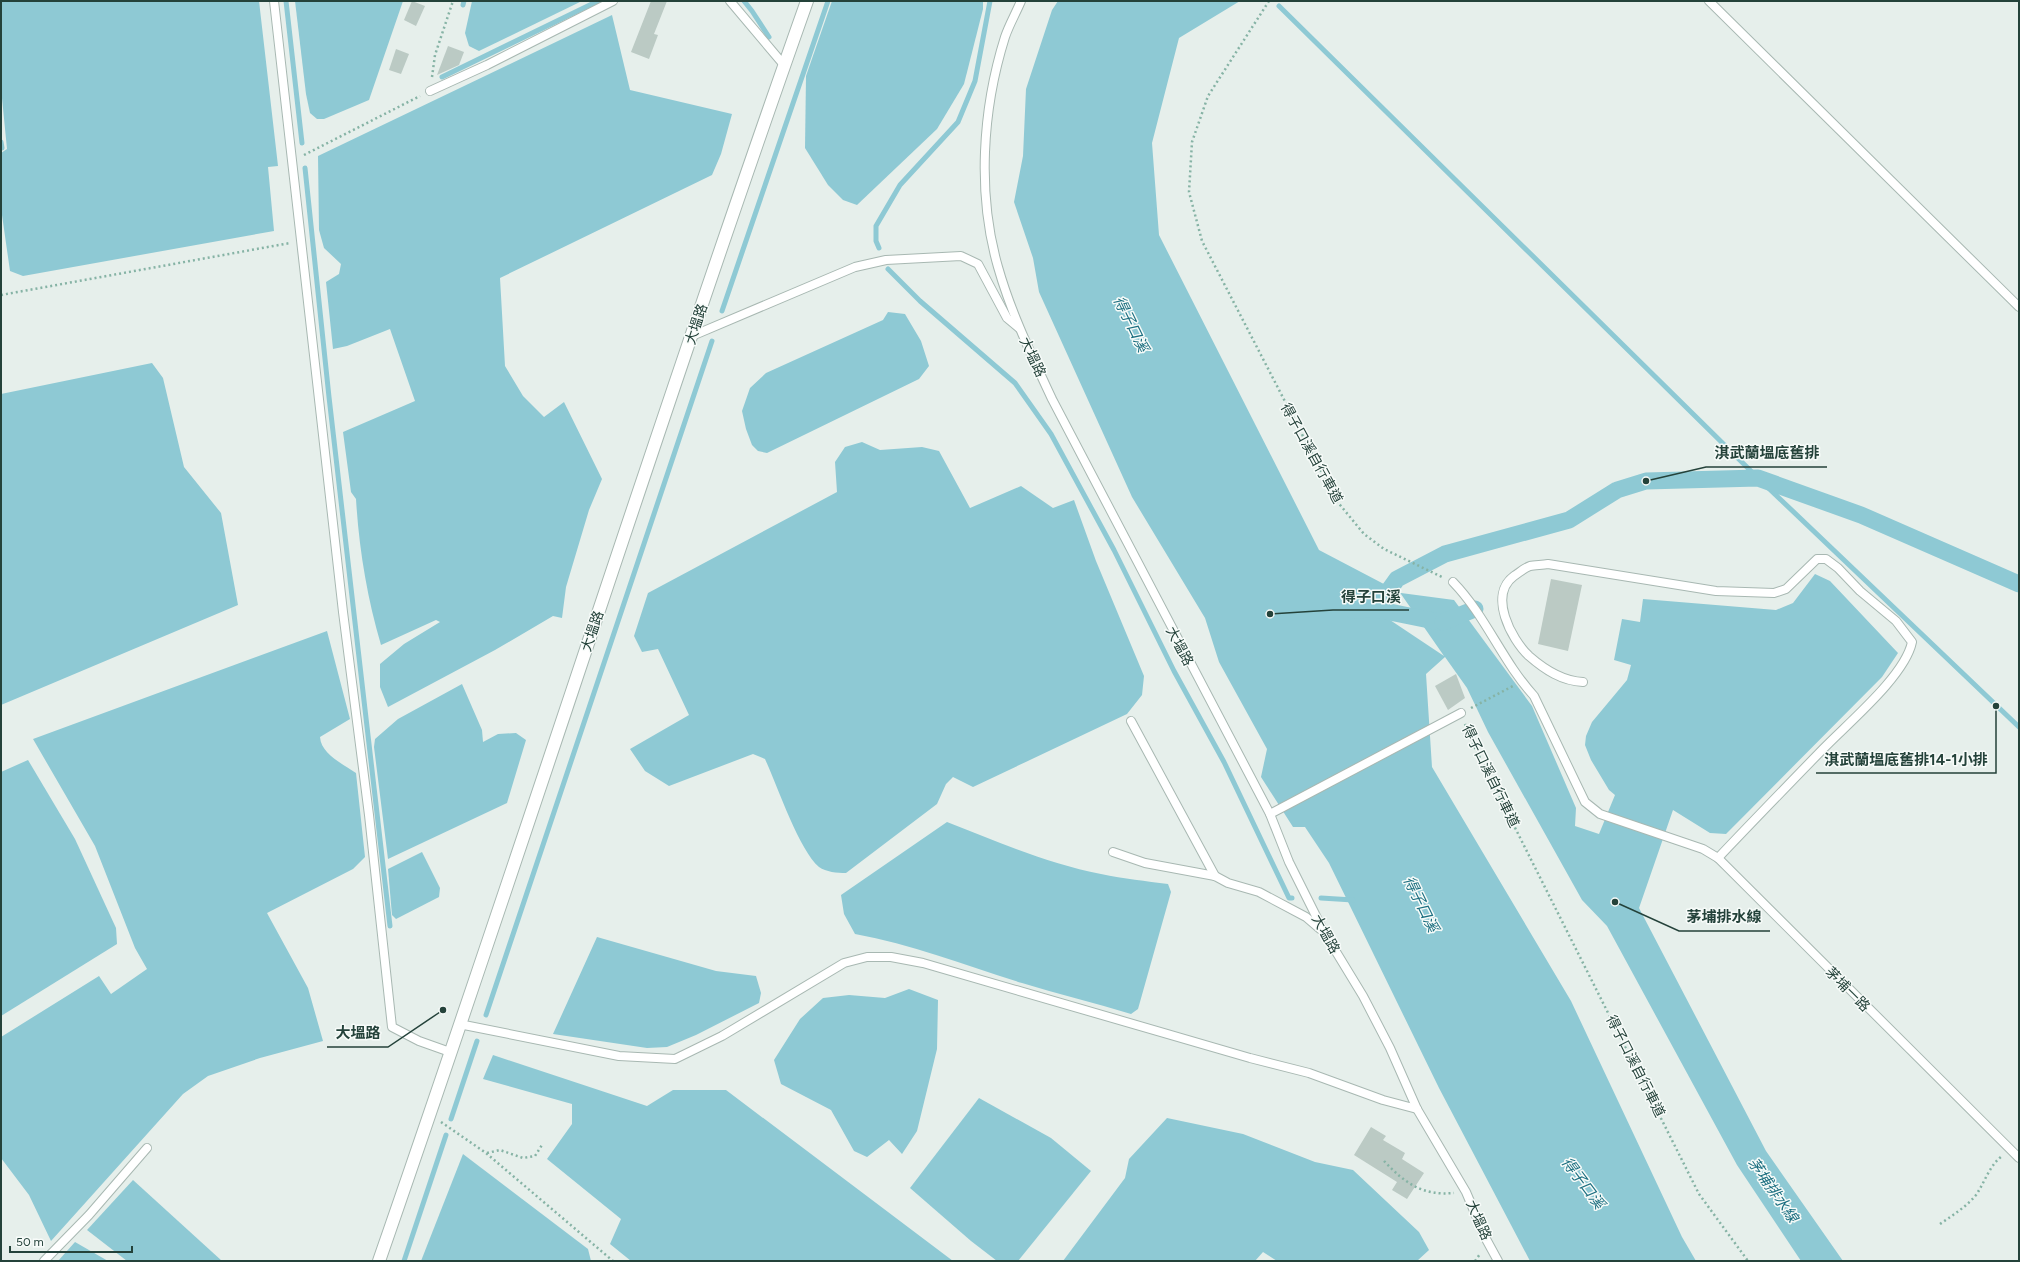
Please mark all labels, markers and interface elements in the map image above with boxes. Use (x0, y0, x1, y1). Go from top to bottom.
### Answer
water label: 得子口溪 (1110, 293, 1153, 357)
street label: 大塭路 (682, 302, 711, 347)
street label: 大塭路 (1016, 335, 1049, 380)
street label: 得子口溪自行車道 (1277, 400, 1346, 506)
callout: 淇武蘭塭底舊排 (1706, 440, 1827, 467)
text: 淇武蘭塭底舊排 (1714, 444, 1820, 462)
callout: 得子口溪 (1333, 583, 1409, 610)
text: 得子口溪 (1341, 588, 1401, 606)
street label: 大塭路 (578, 609, 607, 654)
street label: 大塭路 (1162, 624, 1197, 669)
street label: 得子口溪自行車道 (1458, 722, 1523, 830)
callout: 淇武蘭塭底舊排14-1小排 (1816, 746, 1996, 773)
text: 淇武蘭塭底舊排14-1小排 (1824, 751, 1988, 769)
water label: 得子口溪 (1400, 873, 1443, 937)
callout: 茅埔排水線 (1679, 904, 1770, 931)
text: 茅埔排水線 (1686, 908, 1762, 926)
street label: 大塭路 (1308, 912, 1343, 957)
street label: 茅埔一路 (1822, 964, 1873, 1015)
street label: 得子口溪自行車道 (1603, 1012, 1669, 1120)
callout: 大塭路 (327, 1020, 388, 1047)
text: 大塭路 (335, 1024, 381, 1042)
water label: 得子口溪 (1558, 1154, 1609, 1214)
water label: 茅埔排水線 (1744, 1154, 1803, 1228)
street label: 大塭路 (1462, 1198, 1495, 1243)
scale bar (10, 1228, 132, 1254)
text: 50 m (16, 1235, 44, 1249)

